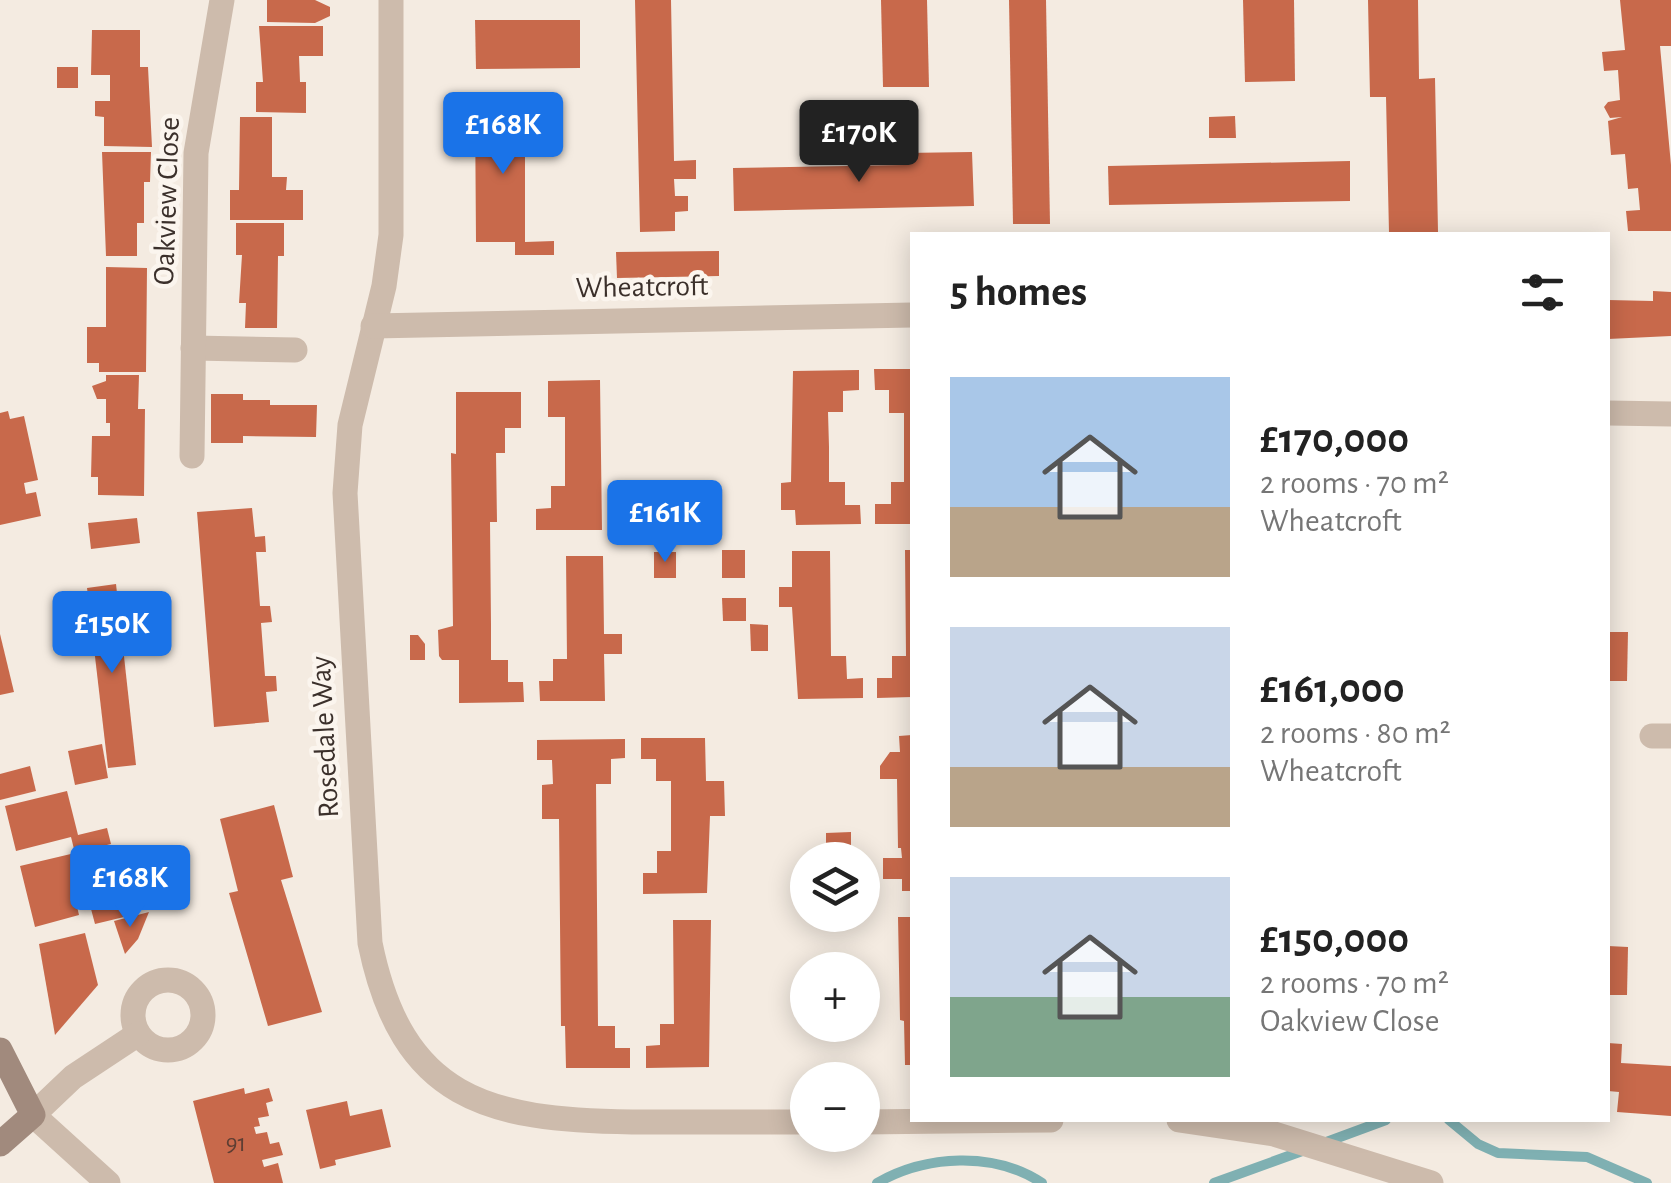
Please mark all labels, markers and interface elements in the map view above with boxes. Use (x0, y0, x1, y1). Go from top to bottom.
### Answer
pin: £168K (433, 92, 573, 177)
pin: £170K (789, 100, 929, 185)
text: £168K (465, 108, 541, 140)
street label: Oakview Close (149, 116, 185, 286)
text: £170K (822, 116, 896, 148)
icon: filters (1515, 265, 1570, 320)
street label: Wheatcroft (575, 271, 709, 303)
text: 5 homes (950, 271, 1087, 313)
icon: home (1030, 417, 1150, 537)
text: £170,000 (1260, 418, 1409, 460)
text: 2 rooms · 70 m² (1260, 467, 1449, 499)
pin: £161K (595, 480, 735, 565)
text: £161K (629, 496, 701, 528)
text: Wheatcroft (1260, 505, 1402, 537)
pin: £150K (42, 591, 182, 676)
text: £150K (75, 607, 149, 639)
street label: Rosedale Way (306, 655, 344, 819)
icon: home (1030, 667, 1150, 787)
text: £161,000 (1260, 668, 1405, 710)
text: 2 rooms · 80 m² (1260, 717, 1451, 749)
text: Wheatcroft (1260, 755, 1402, 787)
map controls (790, 842, 880, 1152)
button: layers (790, 842, 880, 932)
pin: £168K (60, 845, 200, 930)
text: £168K (92, 861, 168, 893)
icon: home (1030, 917, 1150, 1037)
text: £150,000 (1260, 918, 1409, 960)
button: + (790, 952, 880, 1042)
text: 2 rooms · 70 m² (1260, 967, 1449, 999)
text: Oakview Close (1260, 1005, 1439, 1037)
button: − (790, 1062, 880, 1152)
house number: 91 (226, 1131, 246, 1156)

